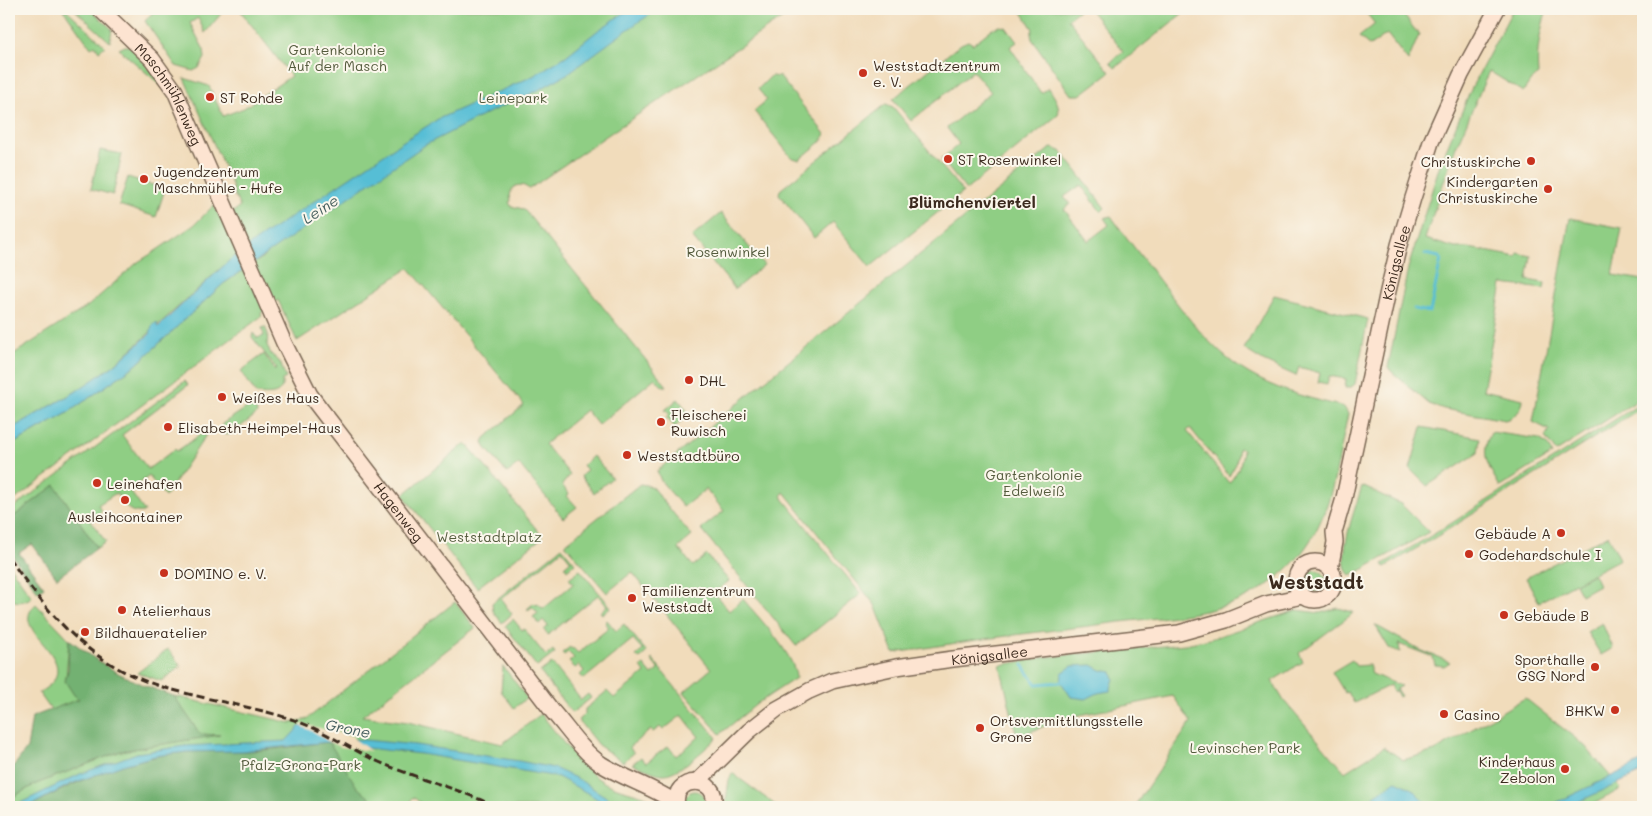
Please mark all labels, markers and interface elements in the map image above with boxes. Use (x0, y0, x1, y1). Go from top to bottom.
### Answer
street label: Maschmühlenweg (131, 38, 207, 148)
park label: Gartenkolonie Auf der Masch (287, 40, 387, 75)
place label: Weststadtzentrum e. V. (873, 56, 1000, 91)
marker: Weststadtzentrum e. V. (857, 67, 869, 79)
place label: ST Rohde (220, 88, 283, 107)
park label: Leinepark (479, 88, 547, 107)
marker: ST Rohde (204, 91, 216, 103)
place label: ST Rosenwinkel (958, 150, 1061, 169)
place label: Christuskirche (1421, 152, 1521, 171)
marker: ST Rosenwinkel (942, 153, 954, 165)
marker: Christuskirche (1525, 155, 1537, 167)
place label: Jugendzentrum Maschmühle - Hufe (154, 162, 282, 197)
place label: Kindergarten Christuskirche (1438, 172, 1538, 207)
marker: Jugendzentrum Maschmühle - Hufe (138, 173, 150, 185)
marker: Kindergarten Christuskirche (1542, 183, 1554, 195)
water label: Leine (298, 190, 342, 228)
district label: Blümchenviertel (908, 191, 1036, 212)
street label: Königsallee (1377, 223, 1414, 302)
park label: Rosenwinkel (686, 242, 770, 261)
place label: DHL (699, 371, 727, 390)
marker: DHL (683, 374, 695, 386)
place label: Weißes Haus (232, 388, 319, 407)
marker: Weißes Haus (216, 391, 228, 403)
place label: Fleischerei Ruwisch (671, 405, 747, 440)
marker: Fleischerei Ruwisch (655, 416, 667, 428)
place label: Elisabeth-Heimpel-Haus (178, 418, 341, 437)
marker: Elisabeth-Heimpel-Haus (162, 421, 174, 433)
place label: Weststadtbüro (637, 446, 740, 465)
marker: Weststadtbüro (621, 449, 633, 461)
park label: Gartenkolonie Edelweiß (986, 465, 1082, 500)
place label: Leinehafen (107, 474, 182, 493)
marker: Leinehafen (91, 477, 103, 489)
street label: Hagenweg (370, 478, 428, 545)
marker: Ausleihcontainer (119, 494, 131, 506)
place label: Ausleihcontainer (67, 507, 183, 526)
place label: Gebäude A (1475, 524, 1551, 543)
park label: Weststadtplatz (436, 527, 542, 546)
marker: Gebäude A (1555, 527, 1567, 539)
place label: Godehardschule I (1479, 545, 1601, 564)
marker: Godehardschule I (1463, 548, 1475, 560)
place label: DOMINO e. V. (174, 564, 267, 583)
marker: DOMINO e. V. (158, 567, 170, 579)
district label: Weststadt (1268, 569, 1364, 594)
place label: Familienzentrum Weststadt (642, 581, 754, 616)
marker: Familienzentrum Weststadt (626, 592, 638, 604)
place label: Atelierhaus (132, 601, 211, 620)
marker: Atelierhaus (116, 604, 128, 616)
place label: Gebäude B (1514, 606, 1589, 625)
marker: Gebäude B (1498, 609, 1510, 621)
place label: Bildhaueratelier (95, 623, 207, 642)
marker: Bildhaueratelier (79, 626, 91, 638)
street label: Königsallee (950, 641, 1029, 669)
place label: Sporthalle GSG Nord (1515, 650, 1585, 685)
marker: Sporthalle GSG Nord (1589, 661, 1601, 673)
place label: BHKW (1566, 701, 1605, 720)
marker: BHKW (1609, 704, 1621, 716)
place label: Casino (1454, 705, 1500, 724)
marker: Casino (1438, 708, 1450, 720)
place label: Ortsvermittlungsstelle Grone (990, 711, 1143, 746)
water label: Grone (324, 714, 372, 742)
marker: Ortsvermittlungsstelle Grone (974, 722, 986, 734)
park label: Levinscher Park (1190, 738, 1300, 757)
place label: Kinderhaus Zebolon (1479, 752, 1555, 787)
park label: Pfalz-Grona-Park (241, 755, 361, 774)
marker: Kinderhaus Zebolon (1559, 763, 1571, 775)

